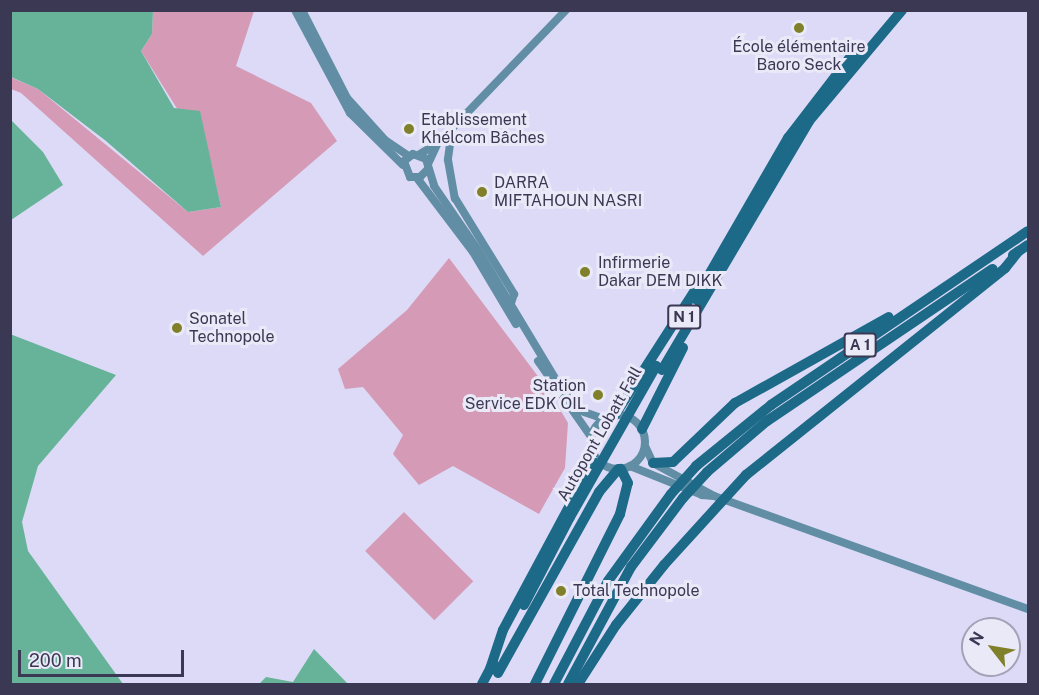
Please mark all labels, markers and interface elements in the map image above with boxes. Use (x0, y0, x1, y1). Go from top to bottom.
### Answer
marker: École élémentaire Baoro Seck (792, 21, 806, 35)
place label: École élémentaire Baoro Seck (732, 37, 866, 75)
place label: Etablissement Khélcom Bâches (421, 110, 545, 148)
marker: Etablissement Khélcom Bâches (402, 122, 416, 136)
place label: DARRA MIFTAHOUN NASRI (494, 173, 642, 211)
marker: DARRA MIFTAHOUN NASRI (475, 185, 489, 199)
place label: Infirmerie Dakar DEM DIKK (598, 253, 722, 291)
marker: Infirmerie Dakar DEM DIKK (576, 263, 594, 281)
road number: N 1 (666, 305, 702, 329)
place label: Sonatel Technopole (189, 309, 275, 347)
marker: Sonatel Technopole (170, 321, 184, 335)
road number: A 1 (844, 333, 876, 357)
street label: Autopont Lobatt Fall (554, 363, 646, 505)
place label: Station Service EDK OIL (465, 376, 586, 414)
marker: Station Service EDK OIL (591, 388, 605, 402)
place label: Total Technopole (573, 581, 699, 601)
marker: Total Technopole (554, 584, 568, 598)
north arrow (961, 617, 1021, 677)
text: N (965, 628, 988, 649)
scale bar (21, 638, 188, 676)
text: 200 m (29, 650, 82, 671)

